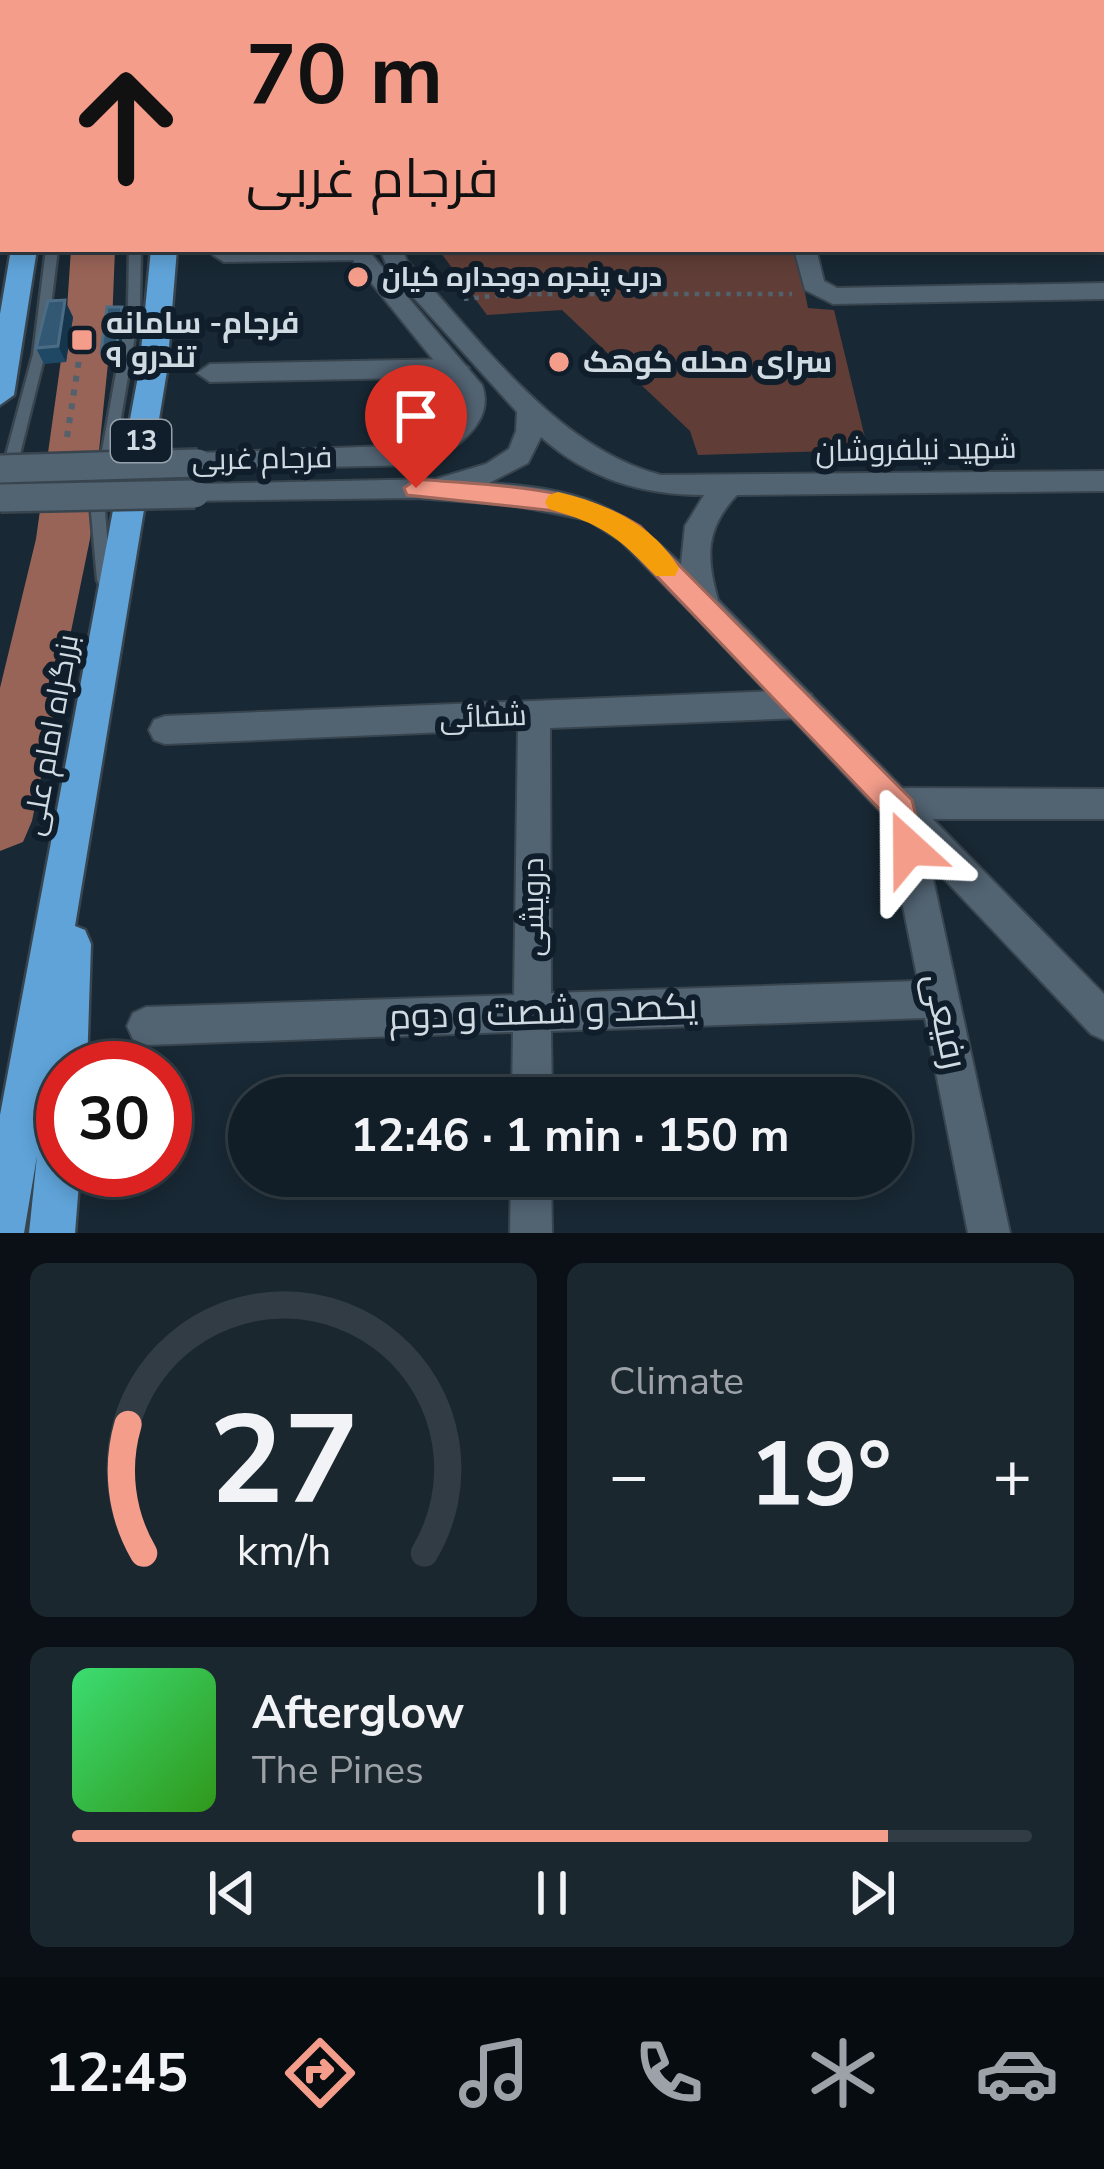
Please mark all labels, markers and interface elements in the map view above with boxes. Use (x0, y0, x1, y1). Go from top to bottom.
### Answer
text: 70 m (246, 18, 443, 133)
icon: ahead (48, 48, 204, 204)
text: فرجام غربی (246, 142, 499, 216)
place label: درب پنجره دوجداره کیان (382, 259, 662, 296)
marker: درب پنجره دوجداره کیان (345, 264, 371, 290)
place label: فرجام- سامانه ۹ تندرو (106, 303, 300, 378)
marker: فرجام- سامانه ۹ تندرو (69, 327, 95, 353)
place label: سرای محله کوهک (583, 342, 832, 383)
marker: سرای محله کوهک (546, 349, 572, 375)
pin (365, 365, 467, 488)
icon: arrive (383, 383, 449, 449)
road number: 13 (111, 420, 171, 462)
street label: شهید نیلفروشان (815, 428, 1017, 472)
street label: فرجام غربی (191, 437, 333, 481)
street label: بزرگراه امام علی (13, 631, 89, 839)
street label: شفائی (439, 695, 527, 739)
position arrow (846, 785, 972, 911)
street label: درویشی (513, 857, 554, 957)
street label: رفیعی (911, 969, 979, 1073)
street label: یکصد و شصت و دوم (388, 982, 699, 1042)
speed limit sign: 30 (36, 1041, 192, 1197)
text: 12:46 · 1 min · 150 m (350, 1106, 790, 1167)
text: Climate (609, 1355, 744, 1408)
text: 27 (209, 1376, 358, 1546)
text: 19° (749, 1414, 892, 1537)
text: − (609, 1431, 649, 1521)
text: + (992, 1431, 1032, 1521)
text: km/h (236, 1522, 331, 1580)
text: Afterglow (252, 1683, 464, 1744)
text: The Pines (252, 1744, 424, 1797)
icon: previous (199, 1860, 265, 1926)
icon: pause (519, 1860, 585, 1926)
icon: next (839, 1860, 905, 1926)
icon: directions (278, 2031, 362, 2115)
icon: music (452, 2031, 536, 2115)
icon: phone (627, 2031, 711, 2115)
icon: climate (801, 2031, 885, 2115)
icon: car (975, 2031, 1059, 2115)
text: 12:45 (45, 2036, 188, 2110)

